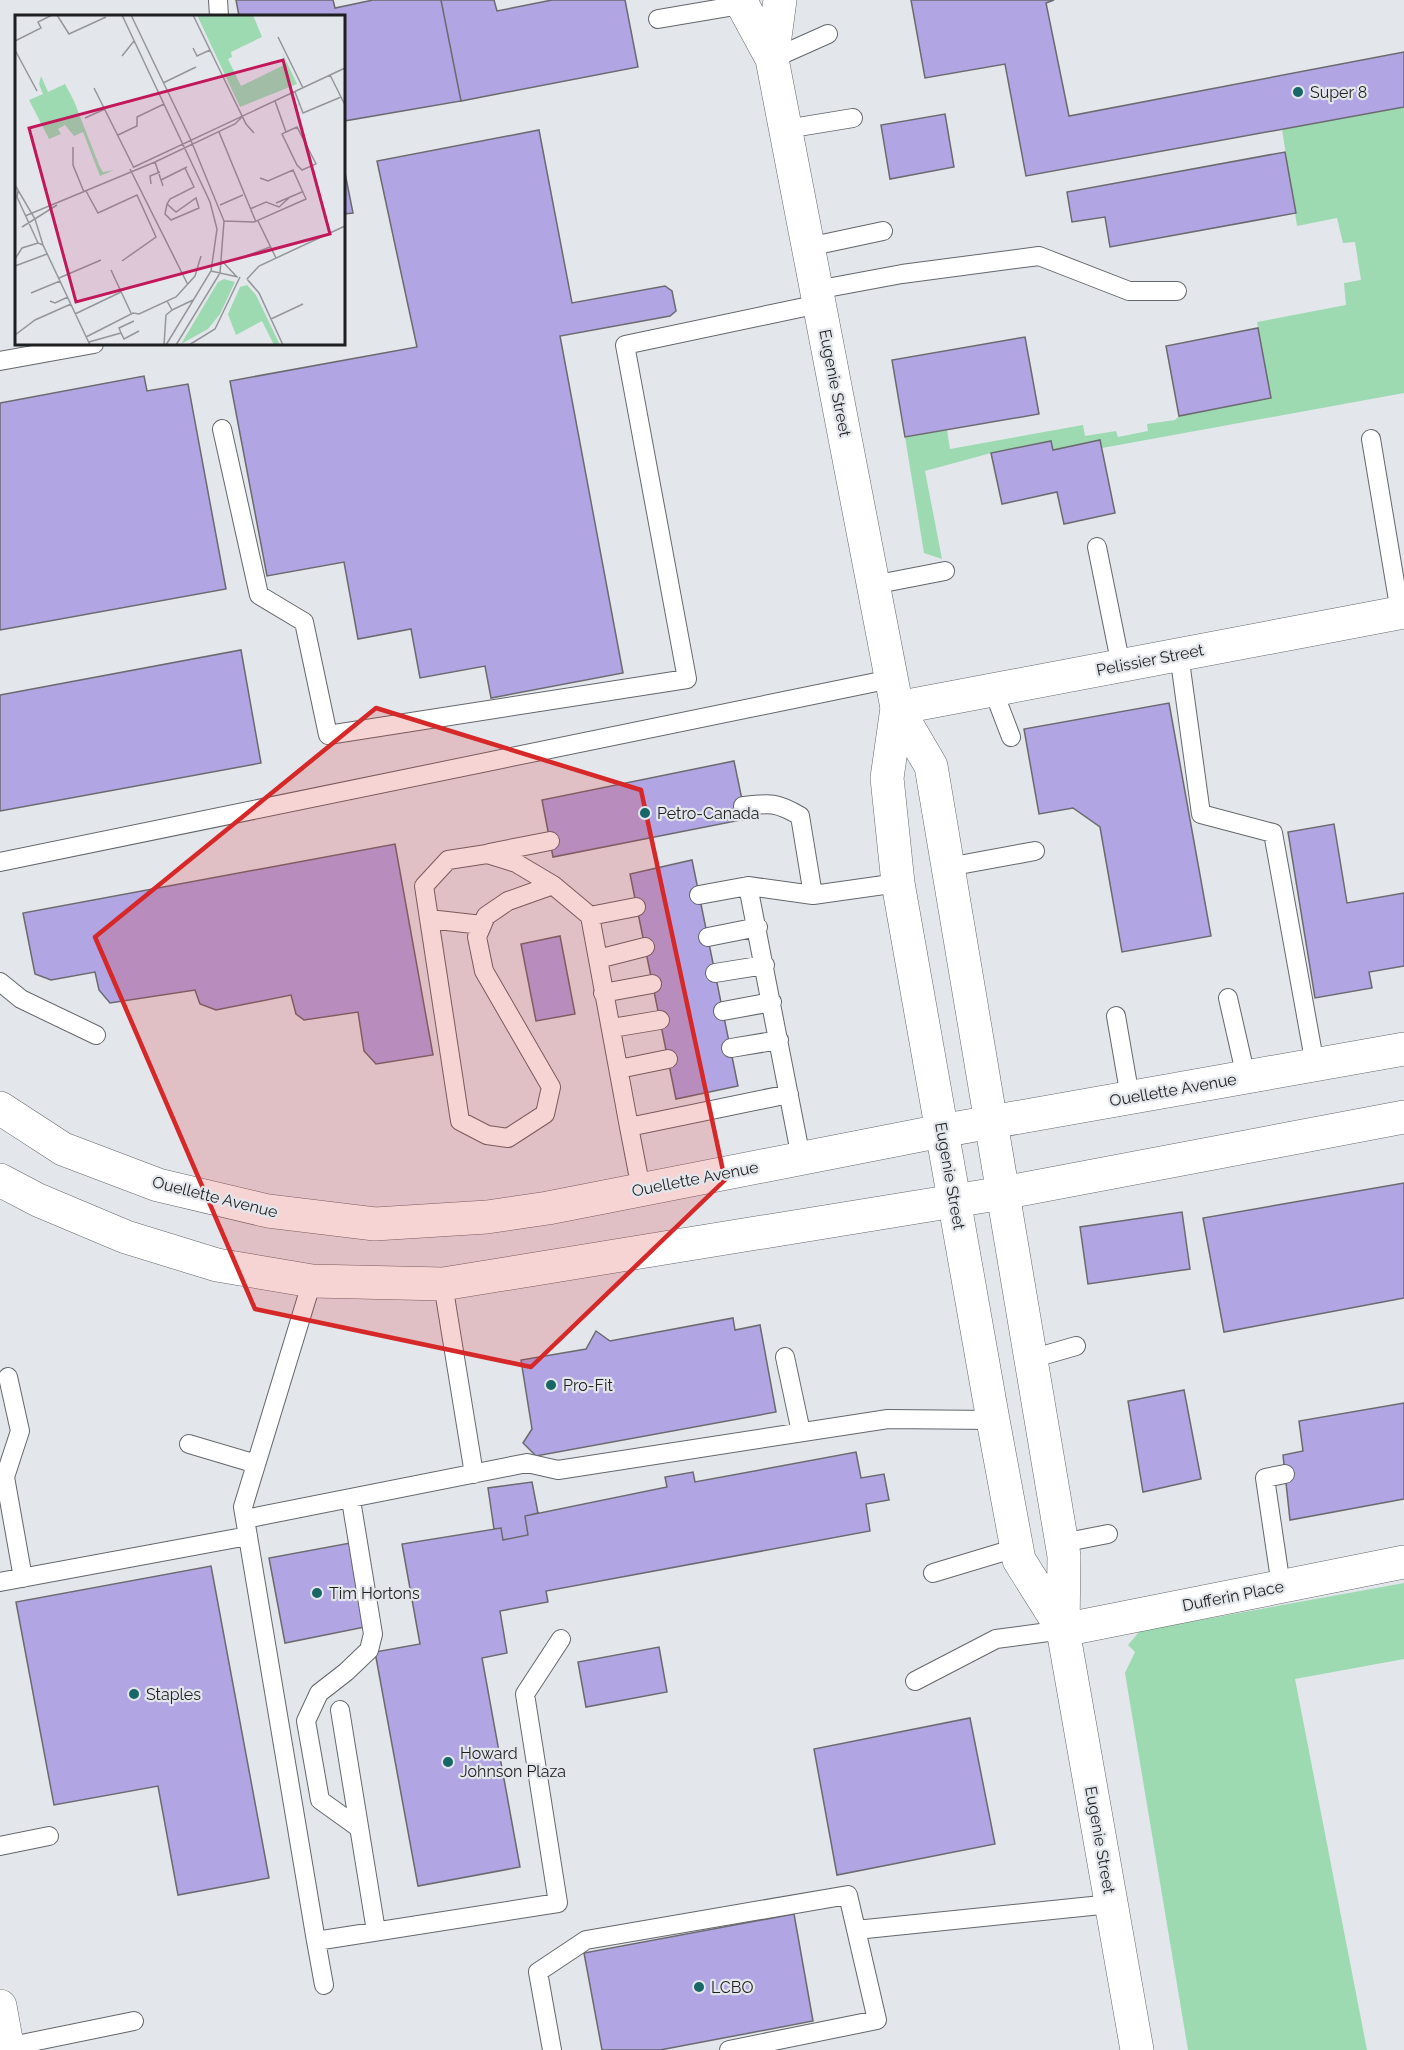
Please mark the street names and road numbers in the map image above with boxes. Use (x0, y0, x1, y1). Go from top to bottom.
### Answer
street label: Eugenie Street (815, 328, 855, 439)
street label: Pelissier Street (1095, 640, 1206, 680)
street label: Ouellette Avenue (1108, 1069, 1238, 1111)
street label: Eugenie Street (931, 1121, 969, 1232)
street label: Ouellette Avenue (630, 1157, 760, 1201)
street label: Ouellette Avenue (150, 1172, 280, 1222)
street label: Dufferin Place (1181, 1577, 1285, 1615)
street label: Eugenie Street (1081, 1785, 1119, 1896)

